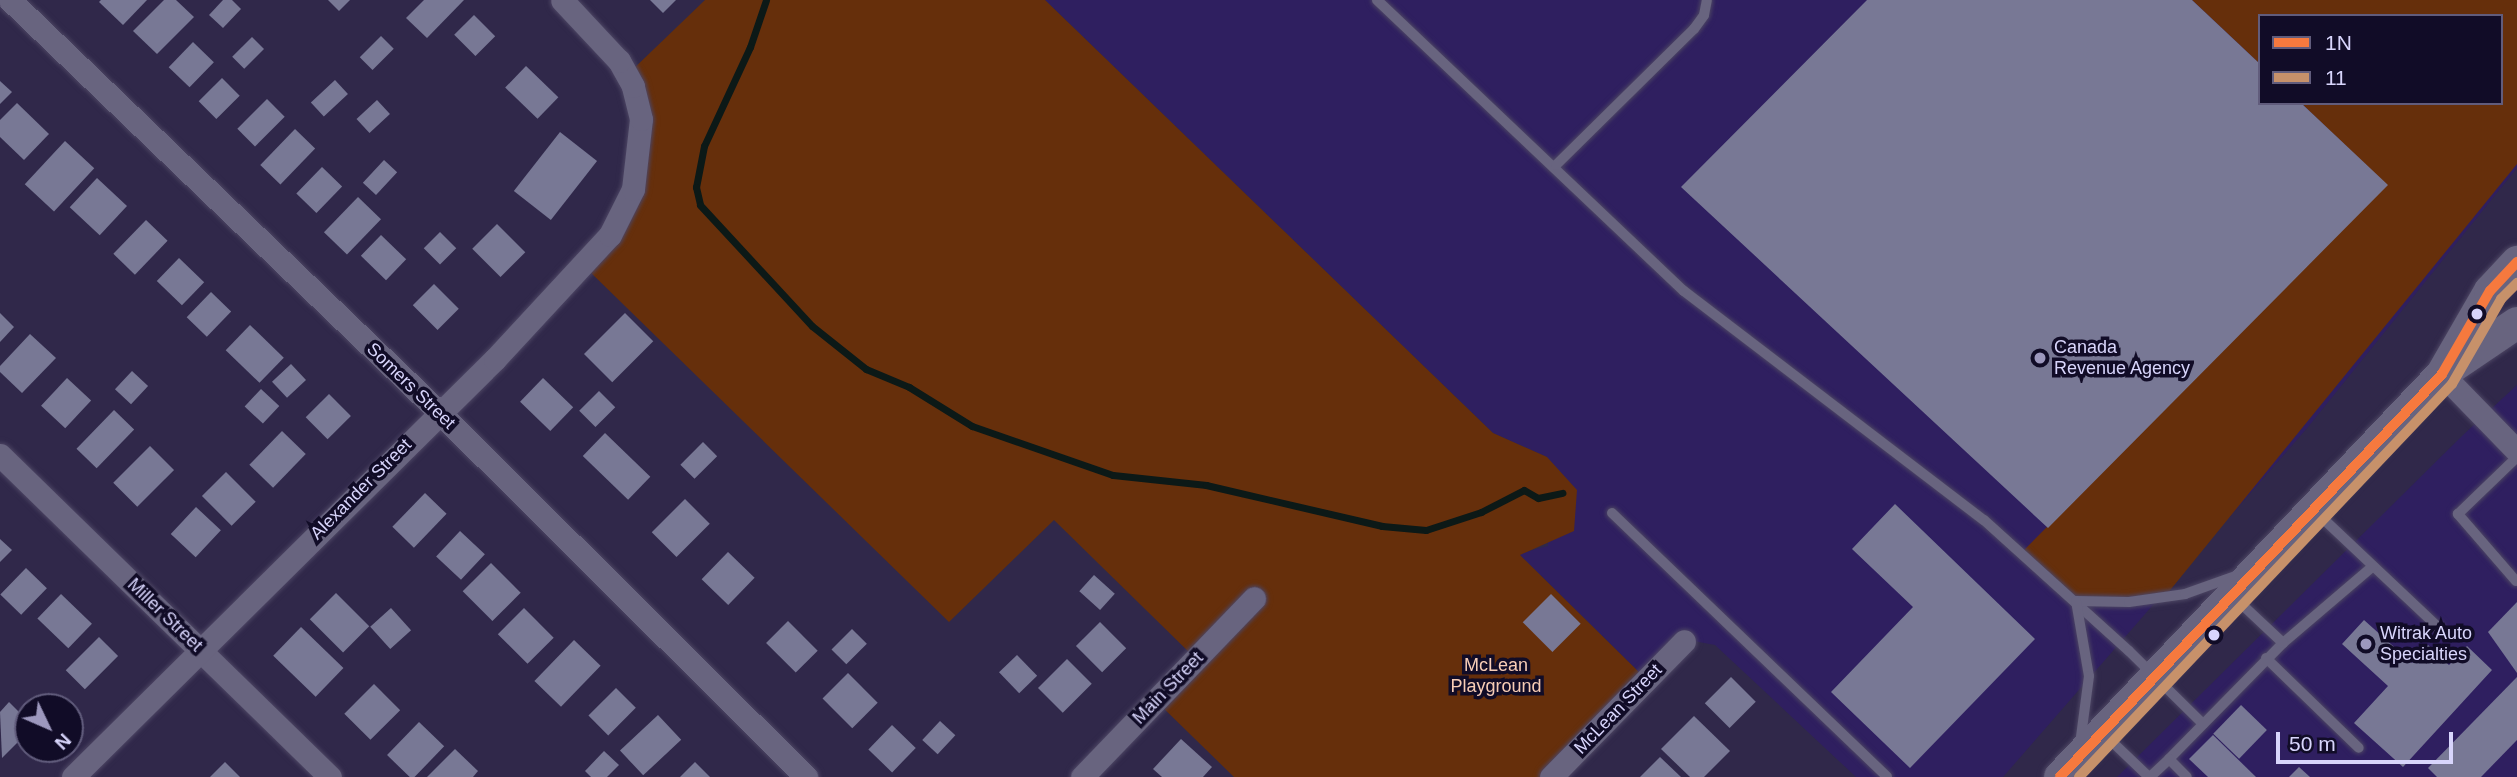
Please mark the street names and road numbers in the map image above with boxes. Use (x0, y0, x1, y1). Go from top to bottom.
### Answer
street label: Somers Street (362, 338, 460, 434)
street label: Alexander Street (306, 434, 416, 544)
street label: Miller Street (123, 574, 207, 656)
street label: Main Street (1128, 647, 1208, 729)
street label: McLean Street (1570, 659, 1666, 759)

